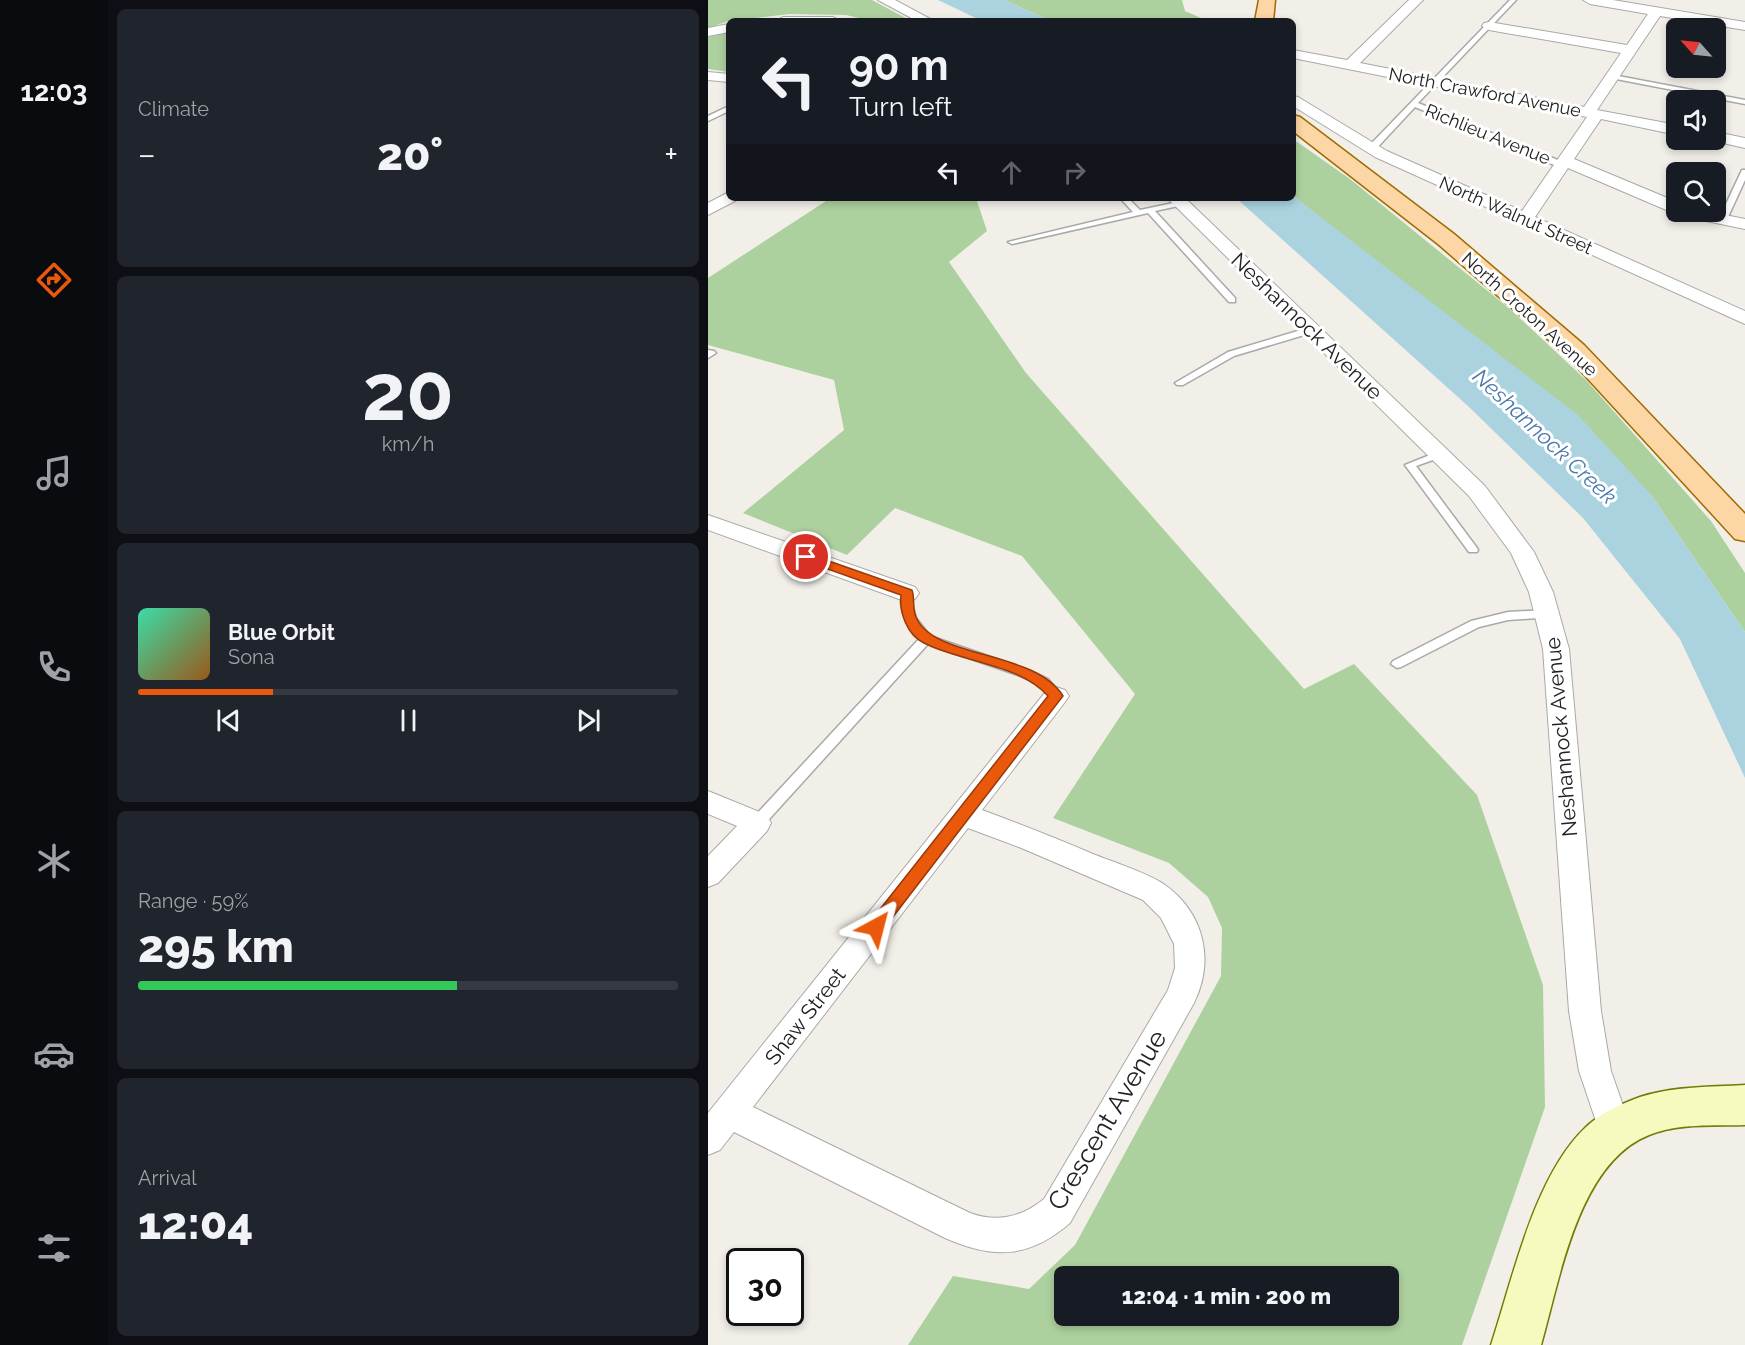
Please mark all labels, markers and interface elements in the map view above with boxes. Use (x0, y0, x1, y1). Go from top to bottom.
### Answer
north arrow (1666, 18, 1726, 78)
map controls (1666, 18, 1726, 222)
text: 90 m (849, 41, 949, 90)
icon: left (750, 42, 828, 120)
street label: North Crawford Avenue (1387, 63, 1583, 121)
text: 12:03 (21, 76, 87, 107)
button: sound (1666, 90, 1726, 150)
text: Turn left (849, 91, 952, 122)
text: Climate (138, 97, 209, 121)
street label: Richlieu Avenue (1422, 99, 1554, 169)
text: 20° (377, 128, 443, 181)
text: − (138, 135, 156, 174)
text: + (664, 135, 678, 174)
icon: left (932, 156, 965, 189)
icon: ahead (995, 156, 1028, 189)
icon: right (1058, 156, 1091, 189)
button: search (1666, 162, 1726, 222)
street label: North Walnut Street (1436, 172, 1596, 258)
street label: Neshannock Avenue (1226, 247, 1388, 405)
street label: North Croton Avenue (1458, 248, 1602, 381)
icon: directions (33, 259, 75, 301)
text: 20 (362, 347, 454, 438)
water label: Neshannock Creek (1468, 363, 1622, 509)
text: km/h (382, 432, 434, 456)
icon: music (33, 452, 75, 494)
pin (780, 531, 831, 582)
icon: arrive (789, 540, 822, 573)
text: Blue Orbit (228, 619, 335, 645)
street label: Neshannock Avenue (1540, 636, 1582, 838)
text: Sona (228, 645, 275, 669)
icon: phone (33, 646, 75, 688)
icon: previous (212, 704, 245, 737)
icon: pause (392, 704, 425, 737)
icon: next (572, 704, 605, 737)
icon: climate (33, 840, 75, 882)
text: Range · 59% (138, 889, 248, 913)
position arrow (844, 895, 908, 959)
text: 295 km (138, 920, 294, 973)
street label: Shaw Street (759, 963, 851, 1069)
street label: Crescent Avenue (1041, 1025, 1173, 1215)
icon: car (33, 1033, 75, 1075)
text: Arrival (138, 1166, 197, 1190)
text: 12:04 (138, 1197, 253, 1250)
icon: filters (33, 1227, 75, 1269)
speed limit sign: 30 (726, 1248, 804, 1326)
text: 12:04 · 1 min · 200 m (1122, 1283, 1331, 1309)

